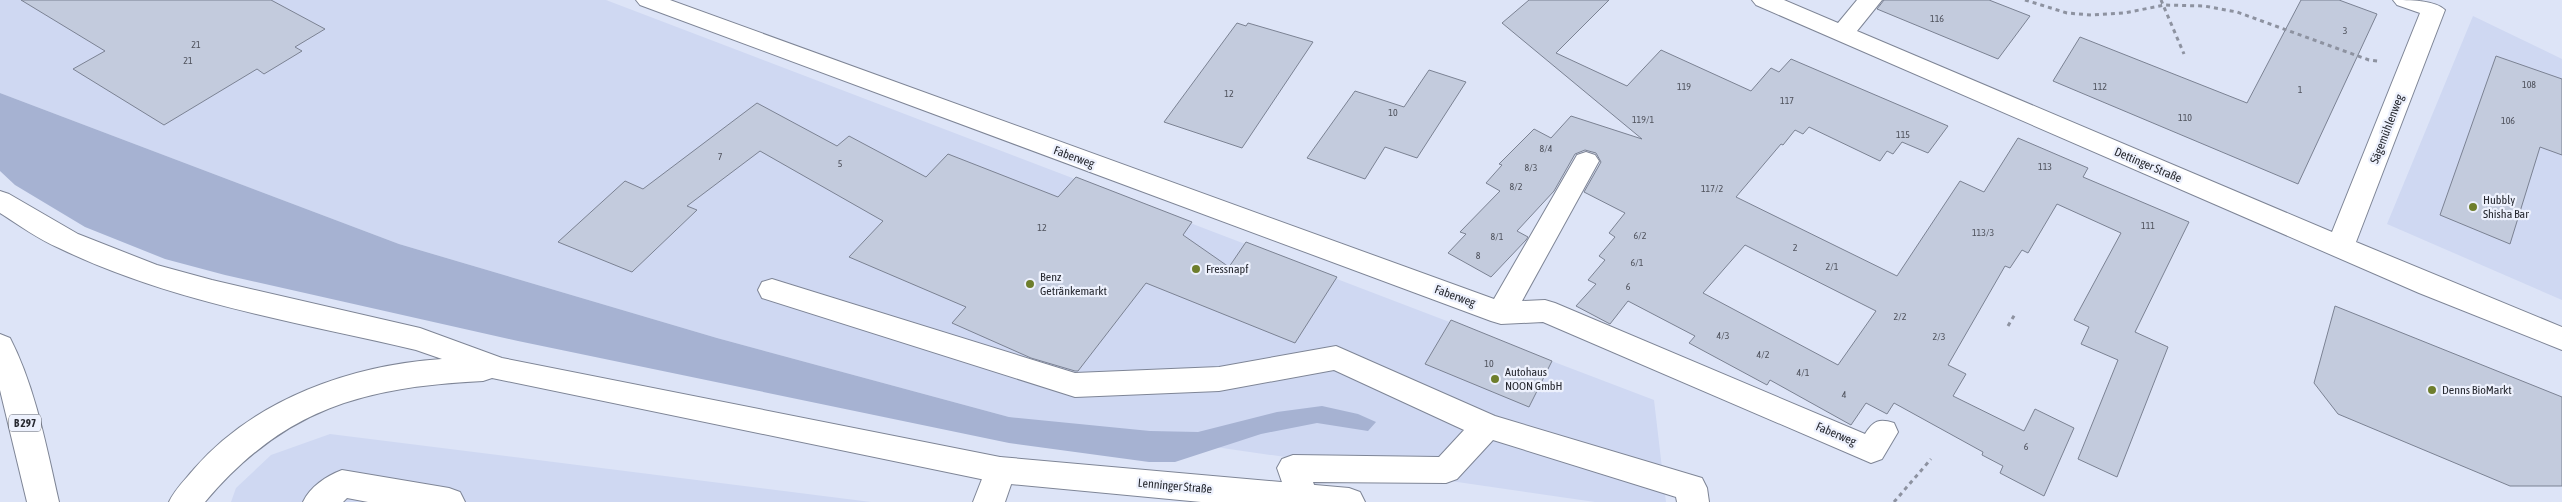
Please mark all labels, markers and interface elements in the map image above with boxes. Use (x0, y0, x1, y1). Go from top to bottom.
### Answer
house number: 116 (1930, 13, 1944, 24)
house number: 3 (2343, 25, 2348, 36)
house number: 21 (191, 39, 201, 50)
house number: 21 (183, 55, 193, 66)
house number: 108 (2522, 79, 2536, 90)
house number: 119 (1677, 81, 1691, 92)
house number: 112 (2093, 81, 2107, 92)
house number: 1 (2298, 84, 2303, 95)
house number: 12 (1224, 88, 1234, 99)
street label: Sägemühlenweg (2367, 92, 2407, 166)
house number: 117 (1780, 95, 1794, 106)
house number: 10 (1388, 107, 1398, 118)
house number: 110 (2178, 112, 2192, 123)
house number: 119/1 (1632, 114, 1654, 125)
house number: 106 (2501, 115, 2515, 126)
house number: 115 (1896, 129, 1910, 140)
street label: Faberweg (1052, 143, 1097, 171)
house number: 8/4 (1540, 143, 1553, 154)
street label: Dettinger Straße (2112, 145, 2184, 185)
house number: 7 (718, 151, 723, 162)
house number: 5 (838, 158, 843, 169)
house number: 113 (2038, 161, 2052, 172)
house number: 8/3 (1525, 162, 1538, 173)
house number: 8/2 (1510, 181, 1523, 192)
house number: 117/2 (1701, 183, 1723, 194)
place label: Hubbly Shisha Bar (2483, 193, 2529, 221)
marker: Hubbly Shisha Bar (2467, 201, 2479, 213)
house number: 111 (2141, 220, 2155, 231)
house number: 12 (1037, 222, 1047, 233)
house number: 113/3 (1972, 227, 1994, 238)
house number: 6/2 (1634, 230, 1647, 241)
house number: 8/1 (1491, 231, 1504, 242)
house number: 2 (1793, 242, 1798, 253)
house number: 8 (1476, 250, 1481, 261)
house number: 6/1 (1631, 257, 1644, 268)
house number: 2/1 (1826, 261, 1839, 272)
place label: Fressnapf (1206, 262, 1249, 276)
marker: Fressnapf (1190, 263, 1202, 275)
place label: Benz Getränkemarkt (1040, 270, 1107, 298)
marker: Benz Getränkemarkt (1024, 278, 1036, 290)
house number: 6 (1626, 281, 1631, 292)
street label: Faberweg (1433, 282, 1478, 310)
house number: 2/2 (1894, 311, 1907, 322)
house number: 4/3 (1717, 330, 1730, 341)
house number: 2/3 (1933, 331, 1946, 342)
house number: 4/2 (1757, 349, 1770, 360)
house number: 10 (1484, 358, 1494, 369)
place label: Autohaus NOON GmbH (1505, 365, 1562, 393)
house number: 4/1 (1797, 367, 1810, 378)
marker: Autohaus NOON GmbH (1489, 373, 1501, 385)
place label: Denns BioMarkt (2442, 383, 2512, 397)
marker: Denns BioMarkt (2426, 384, 2438, 396)
house number: 4 (1842, 389, 1847, 400)
road number: B 297 (9, 414, 41, 432)
street label: Faberweg (1814, 419, 1859, 449)
house number: 6 (2024, 441, 2029, 452)
street label: Lenninger Straße (1137, 476, 1213, 496)

